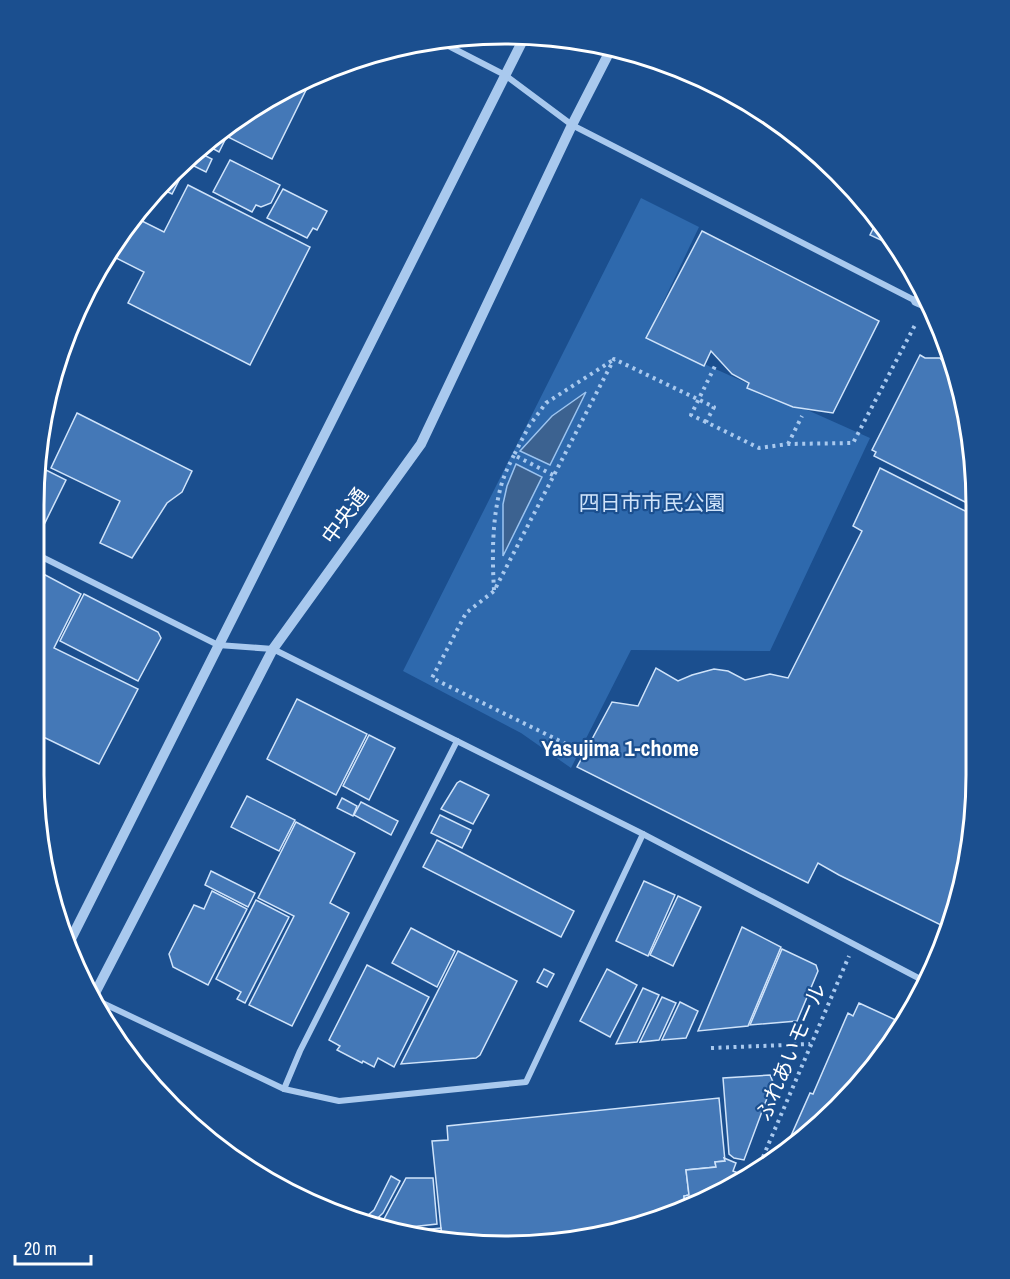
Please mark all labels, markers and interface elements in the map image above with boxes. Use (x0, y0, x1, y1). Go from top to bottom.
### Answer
street label: 中央通 (314, 482, 375, 550)
park label: 四日市市民公園 (579, 488, 726, 517)
district label: Yasujima 1-chome (541, 733, 699, 763)
street label: ふれあいモール (748, 978, 833, 1125)
scale bar (15, 1228, 92, 1266)
text: 20 m (24, 1236, 57, 1261)

